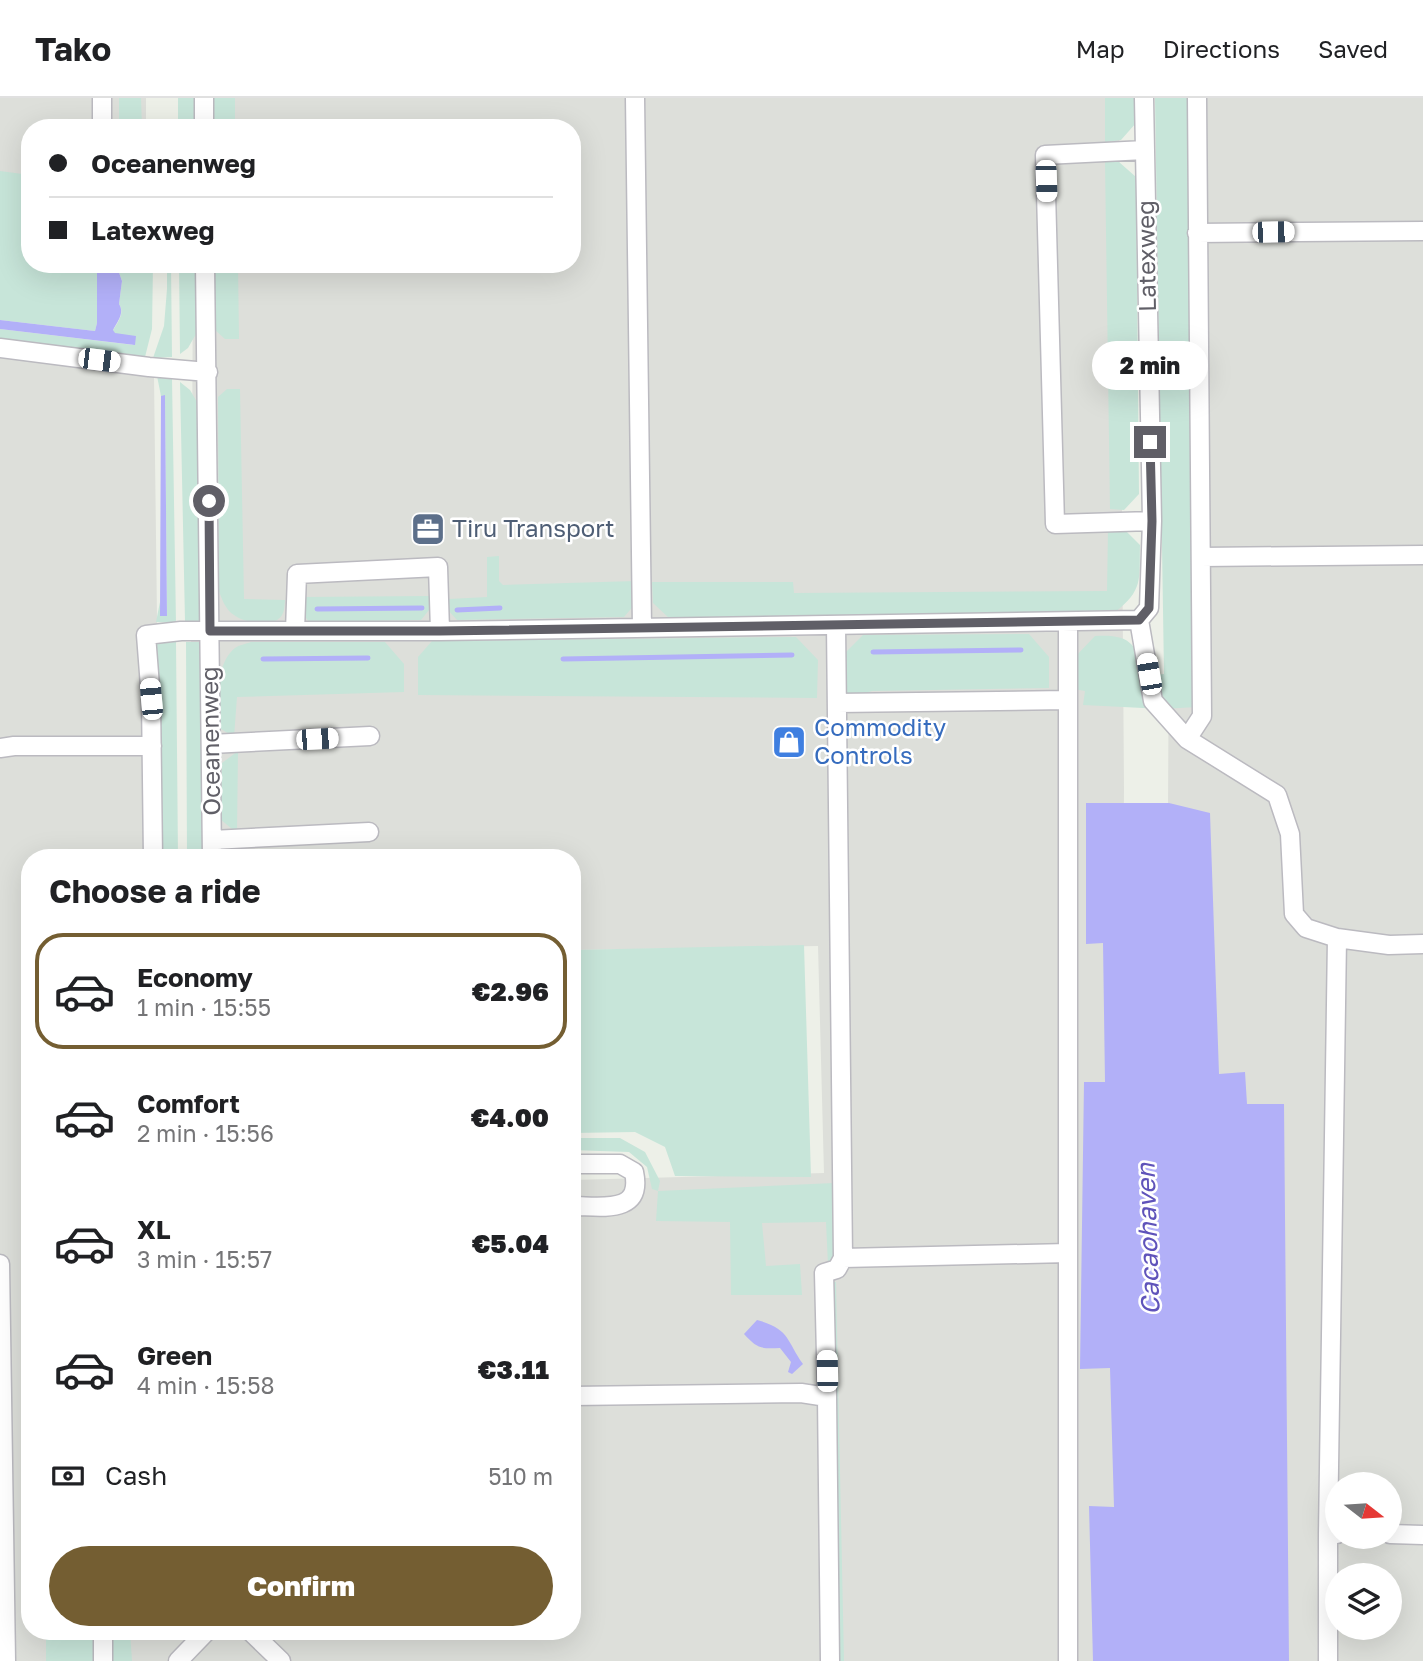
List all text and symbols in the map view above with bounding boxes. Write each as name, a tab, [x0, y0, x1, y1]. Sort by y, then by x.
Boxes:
text: Tako	[35, 29, 111, 68]
text: Map	[1076, 34, 1125, 63]
text: Directions	[1163, 34, 1280, 63]
text: Saved	[1318, 34, 1388, 63]
text: Oceanenweg	[91, 148, 256, 179]
car	[1035, 160, 1058, 202]
street label: Latexweg	[1130, 200, 1161, 312]
text: Latexweg	[91, 215, 215, 246]
car	[1252, 221, 1295, 243]
callout: 2 min	[1092, 341, 1208, 390]
car	[77, 347, 122, 373]
text: 2 min	[1120, 351, 1180, 379]
route end	[1134, 426, 1166, 458]
route start	[193, 485, 225, 517]
office icon: Tiru Transport	[409, 510, 447, 548]
place label: Tiru Transport	[452, 513, 615, 542]
car	[1136, 651, 1163, 697]
street label: Oceanenweg	[194, 666, 225, 816]
car	[139, 677, 164, 721]
place label: Commodity Controls	[814, 712, 946, 769]
shop icon: Commodity Controls	[770, 723, 808, 761]
car	[296, 727, 339, 751]
text: Choose a ride	[49, 872, 261, 910]
icon: car	[53, 960, 116, 1023]
text: Economy	[137, 962, 253, 993]
text: €2.96	[472, 976, 549, 1007]
text: 1 min · 15:55	[137, 993, 271, 1021]
icon: car	[53, 1086, 116, 1149]
text: Comfort	[137, 1088, 240, 1119]
text: €4.00	[471, 1102, 549, 1133]
text: 2 min · 15:56	[137, 1119, 274, 1147]
water label: Cacaohaven	[1129, 1161, 1166, 1316]
icon: car	[53, 1212, 116, 1275]
text: XL	[137, 1214, 171, 1245]
text: €5.04	[472, 1228, 549, 1259]
text: 3 min · 15:57	[137, 1245, 272, 1273]
icon: car	[53, 1338, 116, 1401]
text: Green	[137, 1340, 212, 1371]
car	[817, 1350, 838, 1392]
text: €3.11	[478, 1354, 549, 1385]
text: 4 min · 15:58	[137, 1371, 275, 1399]
icon: cash	[49, 1457, 87, 1495]
text: Cash	[105, 1460, 167, 1491]
text: 510 m	[488, 1462, 553, 1490]
north arrow	[1325, 1472, 1402, 1549]
map controls	[1325, 1472, 1402, 1640]
button: Confirm	[49, 1546, 553, 1626]
button: layers	[1325, 1563, 1402, 1640]

